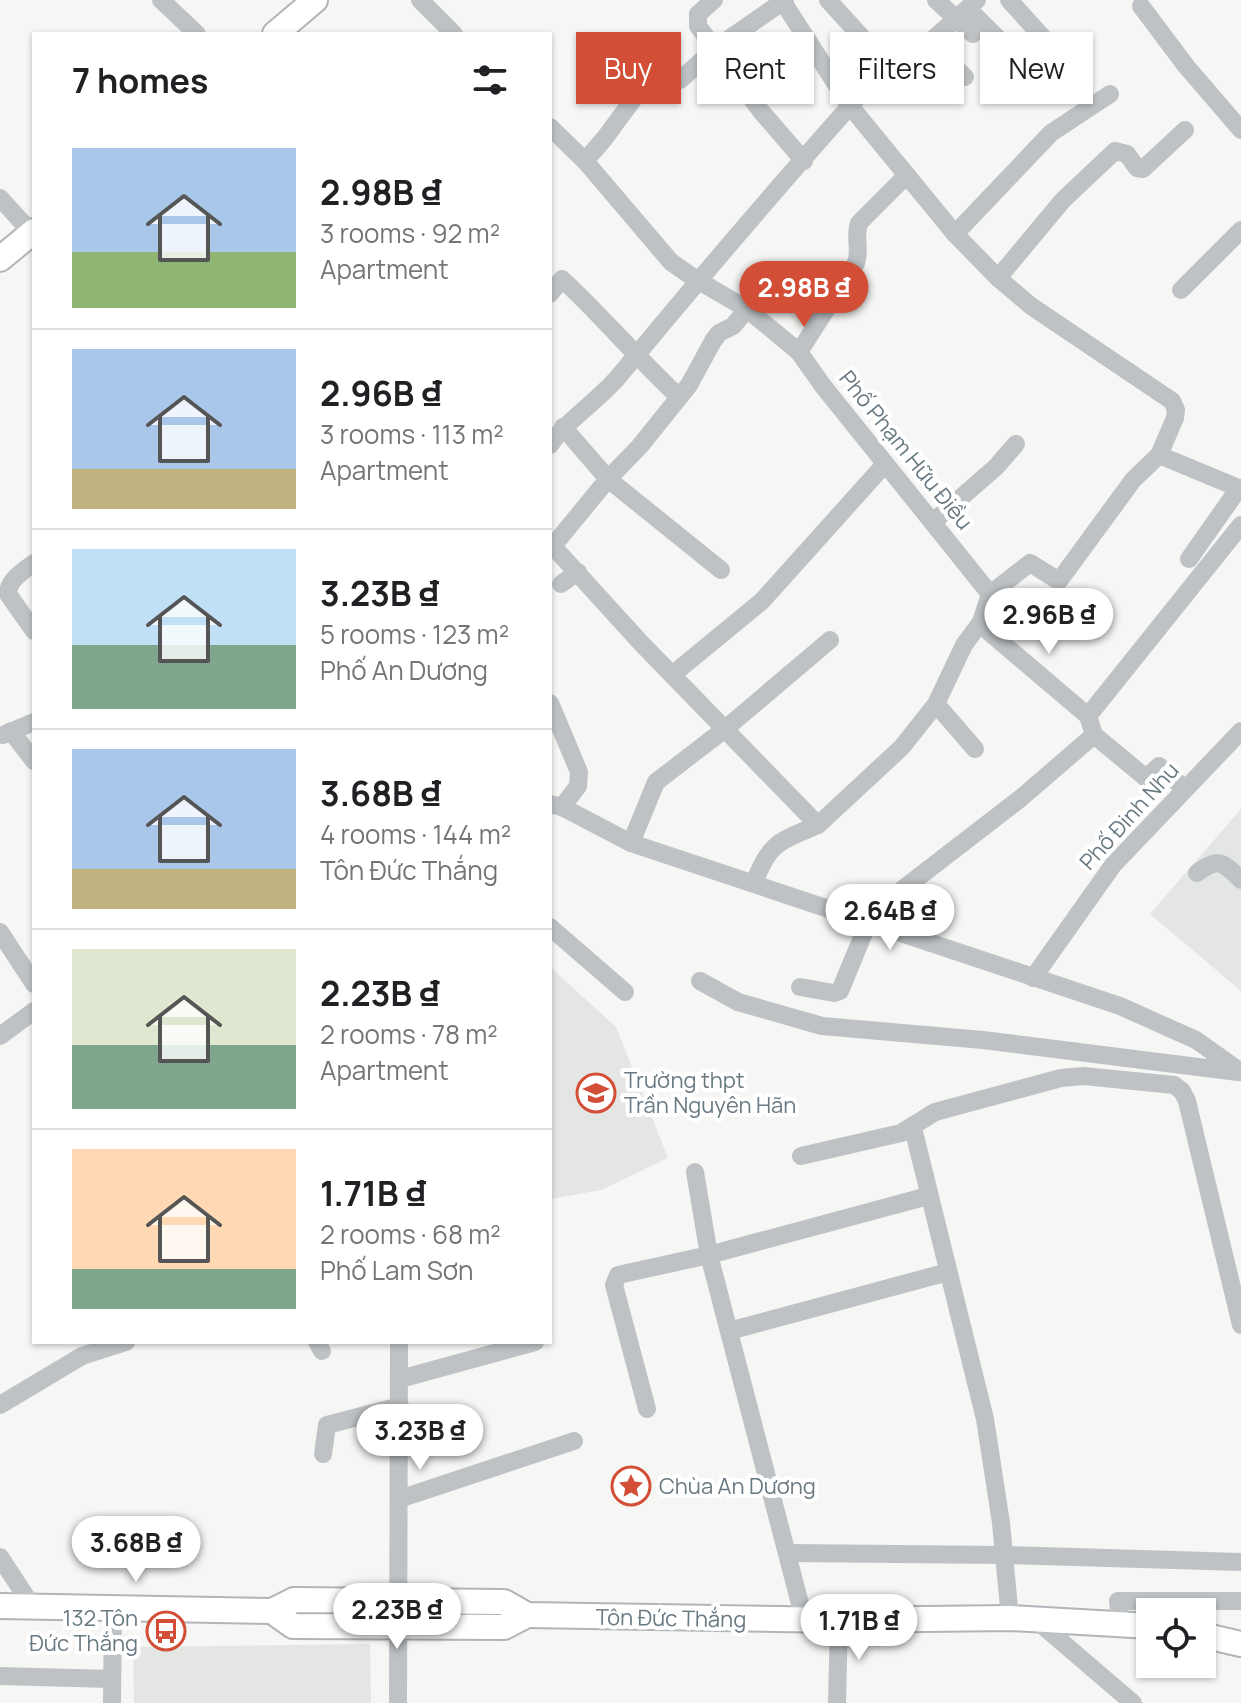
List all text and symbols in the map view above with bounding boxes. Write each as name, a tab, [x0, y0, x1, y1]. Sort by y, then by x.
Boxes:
chip: Buy	[576, 32, 681, 104]
chip: Rent	[697, 32, 814, 104]
chip: Filters	[830, 32, 964, 104]
chip: New	[980, 32, 1093, 104]
text: 7 homes	[72, 57, 208, 103]
icon: filters	[468, 58, 512, 102]
text: 2.98B ₫	[320, 169, 442, 215]
icon: home	[136, 180, 232, 276]
text: 3 rooms · 92 m²	[320, 215, 500, 251]
text: Apartment	[320, 251, 449, 287]
pin: 2.98B ₫	[730, 261, 878, 329]
text: 2.98B ₫	[757, 269, 851, 305]
street label: Phố Phạm Hữu Điều	[832, 364, 980, 536]
text: 2.96B ₫	[320, 370, 442, 416]
icon: home	[136, 381, 232, 477]
text: 3 rooms · 113 m²	[320, 416, 504, 452]
text: Apartment	[320, 452, 449, 488]
text: 3.23B ₫	[320, 570, 439, 616]
icon: home	[136, 581, 232, 677]
pin: 2.96B ₫	[975, 588, 1123, 656]
text: 2.96B ₫	[1002, 596, 1096, 632]
text: 5 rooms · 123 m²	[320, 616, 509, 652]
text: Phố An Dương	[320, 652, 488, 688]
street label: Phố Đinh Nhu	[1073, 756, 1185, 876]
text: 3.68B ₫	[320, 770, 441, 816]
icon: home	[136, 781, 232, 877]
text: 4 rooms · 144 m²	[320, 816, 511, 852]
text: Tôn Đức Thắng	[320, 852, 498, 888]
pin: 2.64B ₫	[816, 884, 964, 952]
text: 2.64B ₫	[843, 892, 937, 928]
text: 2.23B ₫	[320, 970, 440, 1016]
icon: home	[136, 981, 232, 1077]
text: 2 rooms · 78 m²	[320, 1016, 498, 1052]
text: Apartment	[320, 1052, 449, 1088]
place label: Trường thpt Trần Nguyên Hãn	[624, 1065, 796, 1120]
school or university icon: Trường thpt Trần Nguyên Hãn	[575, 1072, 617, 1114]
text: 1.71B ₫	[320, 1170, 426, 1216]
icon: home	[136, 1181, 232, 1277]
text: 2 rooms · 68 m²	[320, 1216, 501, 1252]
text: Phố Lam Sơn	[320, 1252, 474, 1288]
pin: 3.23B ₫	[346, 1404, 494, 1472]
text: 3.23B ₫	[374, 1412, 466, 1448]
place icon: Chùa An Dương	[610, 1465, 652, 1507]
place label: Chùa An Dương	[659, 1471, 816, 1501]
pin: 3.68B ₫	[62, 1516, 210, 1584]
text: 3.68B ₫	[90, 1524, 182, 1560]
pin: 2.23B ₫	[323, 1583, 471, 1651]
text: 2.23B ₫	[351, 1591, 443, 1627]
pin: 1.71B ₫	[785, 1594, 933, 1662]
map controls	[1136, 1598, 1216, 1678]
button: locate	[1136, 1598, 1216, 1678]
street label: Tôn Đức Thắng	[595, 1602, 747, 1634]
text: 1.71B ₫	[818, 1602, 900, 1638]
place label: 132 Tôn Đức Thắng	[29, 1603, 138, 1658]
bus stop icon: 132 Tôn Đức Thắng	[145, 1610, 187, 1652]

